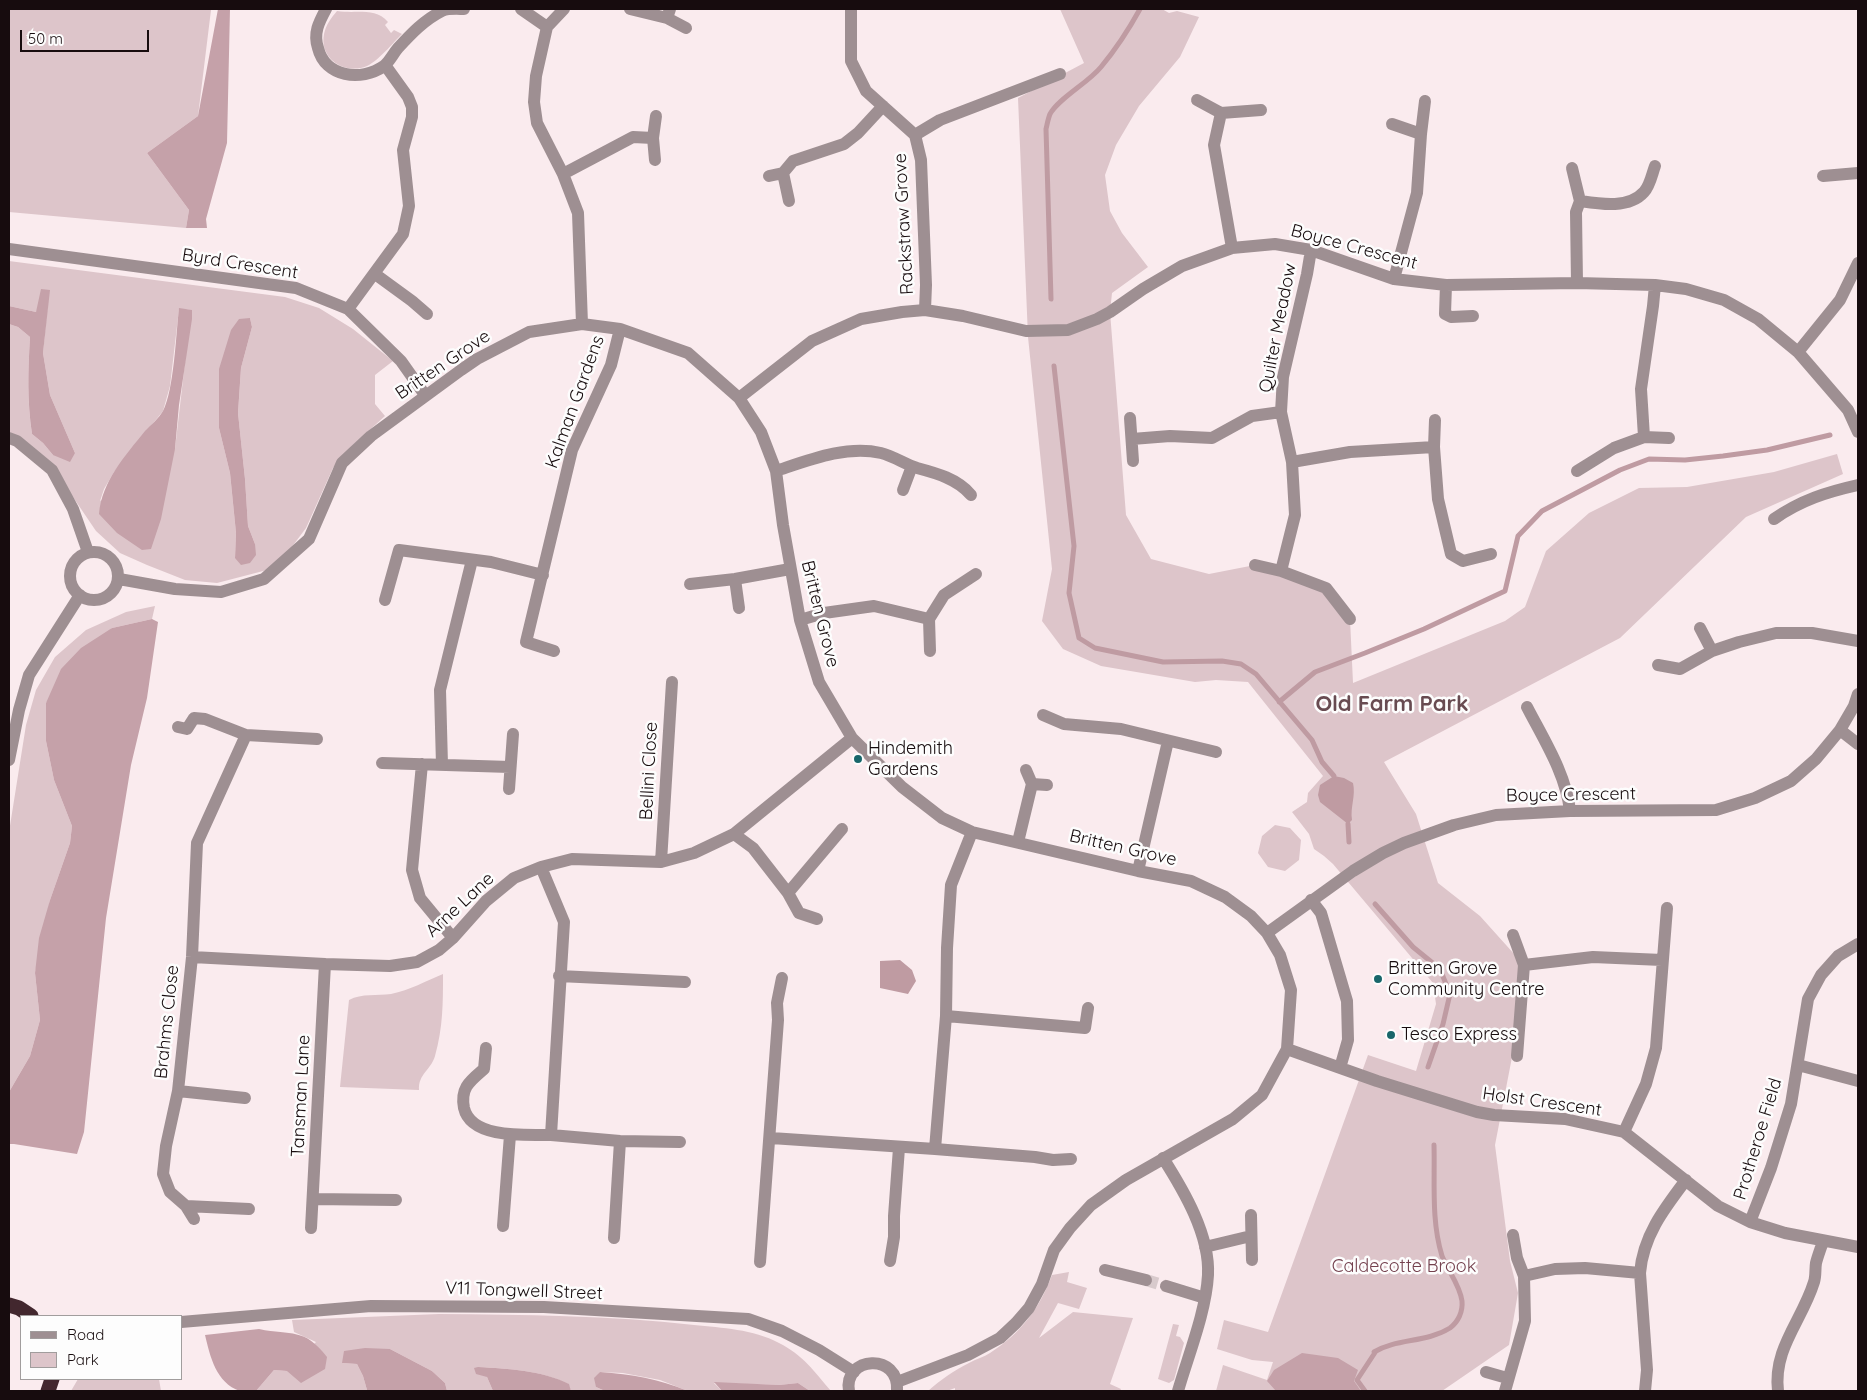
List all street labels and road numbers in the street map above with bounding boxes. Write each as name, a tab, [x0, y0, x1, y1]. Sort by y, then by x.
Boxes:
street label: Rackstraw Grove	[890, 153, 918, 295]
street label: Boyce Crescent	[1288, 220, 1420, 274]
street label: Byrd Crescent	[180, 244, 300, 284]
street label: Quilter Meadow	[1255, 261, 1301, 395]
street label: Britten Grove	[392, 325, 494, 405]
street label: Kalman Gardens	[541, 333, 609, 471]
street label: Britten Grove	[796, 558, 844, 670]
street label: Bellini Close	[636, 721, 662, 821]
street label: Boyce Crescent	[1506, 783, 1636, 807]
street label: Britten Grove	[1067, 825, 1179, 871]
street label: Arne Lane	[422, 868, 498, 942]
street label: Brahms Close	[150, 964, 184, 1080]
street label: Tansman Lane	[287, 1034, 315, 1158]
street label: Protheroe Field	[1729, 1076, 1787, 1202]
street label: Holst Crescent	[1481, 1083, 1603, 1121]
street label: V11 Tongwell Street	[445, 1277, 603, 1305]

